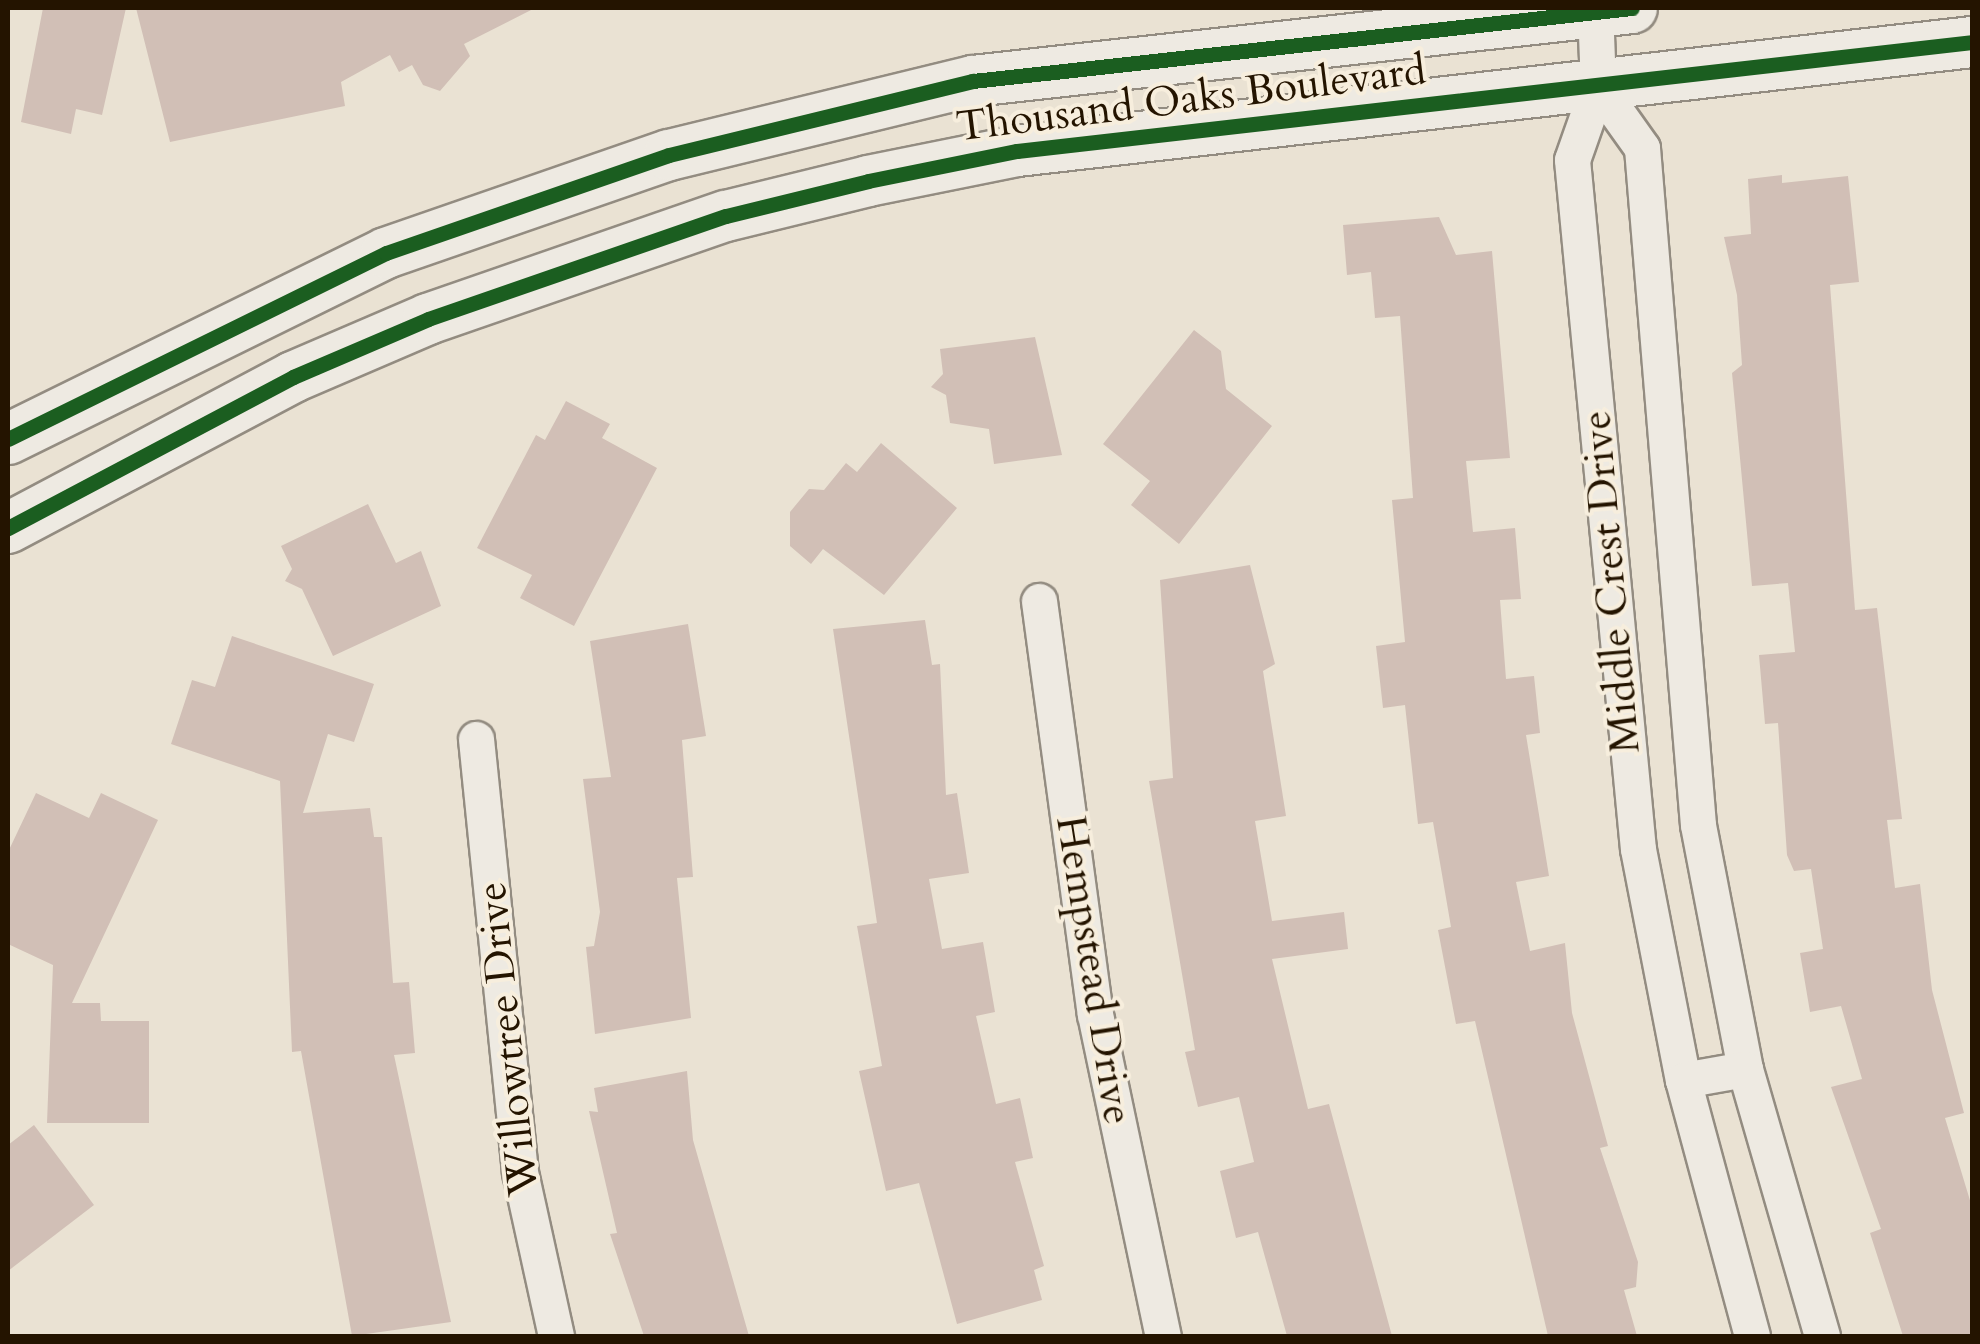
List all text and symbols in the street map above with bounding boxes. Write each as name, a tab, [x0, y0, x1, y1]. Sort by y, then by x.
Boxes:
street label: Thousand Oaks Boulevard	[953, 45, 1429, 153]
street label: Middle Crest Drive	[1571, 409, 1651, 755]
street label: Hempstead Drive	[1045, 812, 1143, 1128]
street label: Willowtree Drive	[466, 879, 550, 1199]

